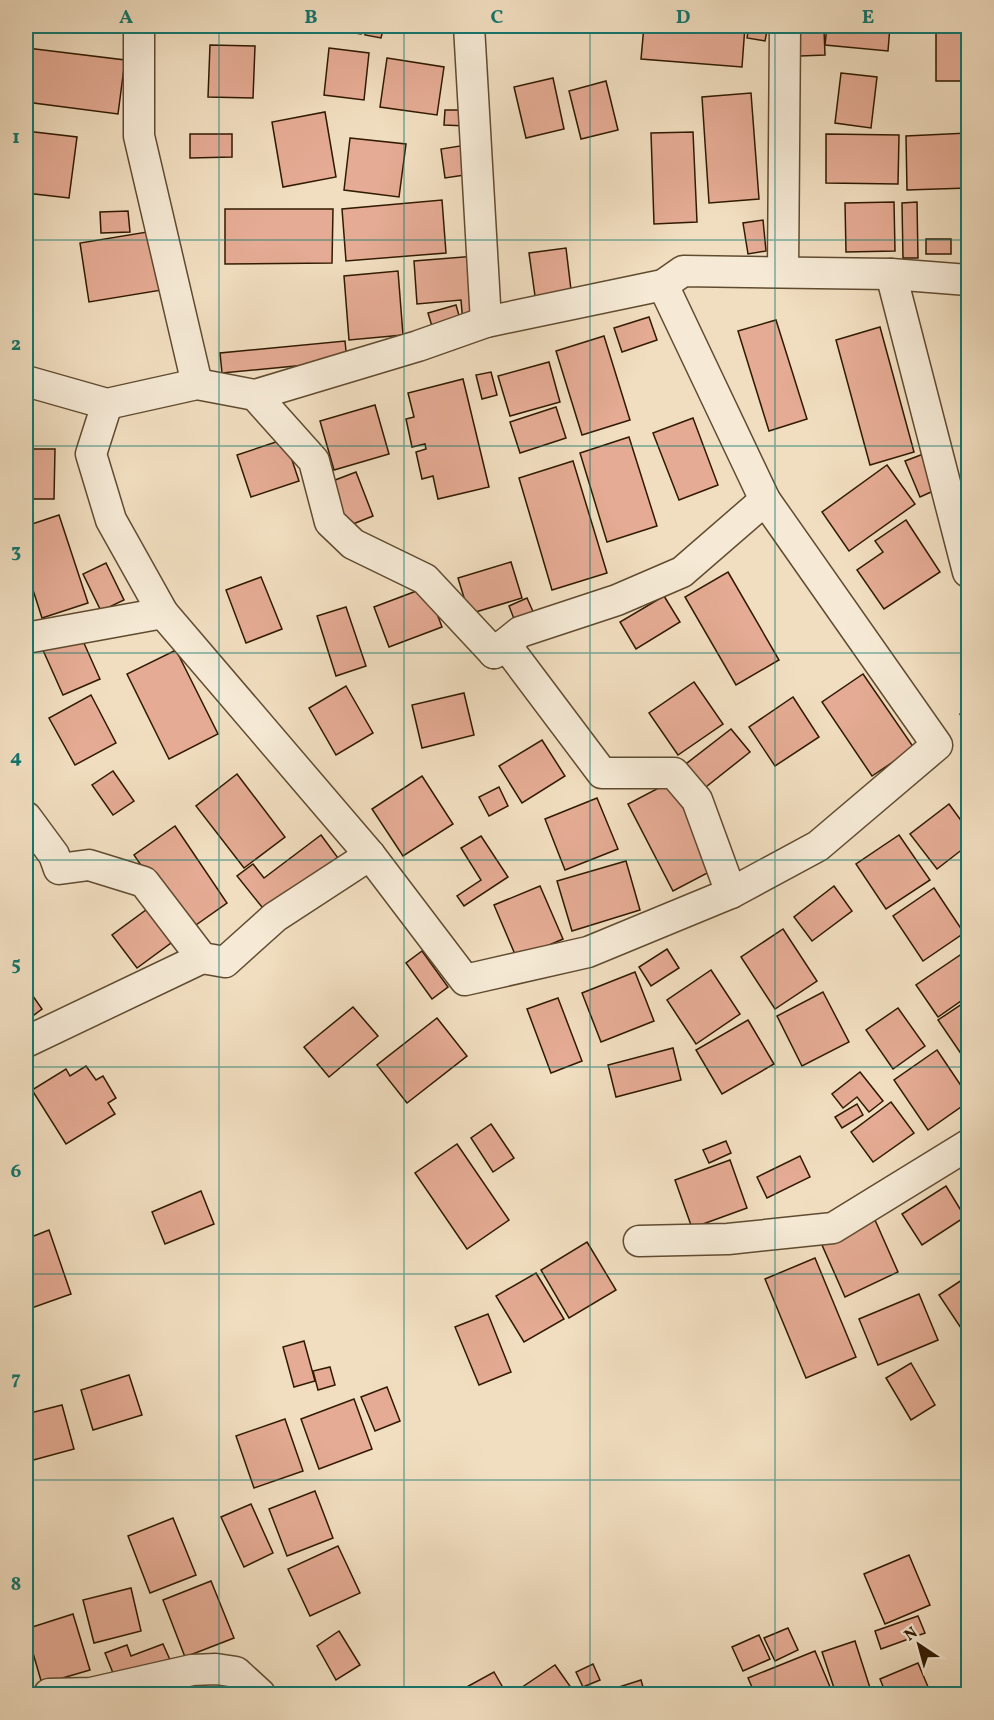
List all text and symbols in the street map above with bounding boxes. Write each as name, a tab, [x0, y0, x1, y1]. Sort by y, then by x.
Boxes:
text: A	[119, 4, 133, 32]
text: B	[304, 4, 318, 32]
text: C	[491, 4, 504, 32]
text: D	[676, 4, 690, 32]
text: E	[862, 4, 874, 32]
text: 1	[12, 124, 20, 152]
text: 2	[11, 331, 21, 359]
text: 3	[11, 538, 21, 566]
text: 4	[10, 744, 22, 772]
text: 5	[11, 951, 21, 979]
text: 6	[11, 1158, 22, 1186]
text: 7	[11, 1365, 21, 1393]
text: 8	[11, 1571, 21, 1599]
north arrow	[889, 1615, 949, 1675]
text: N	[900, 1622, 923, 1647]

